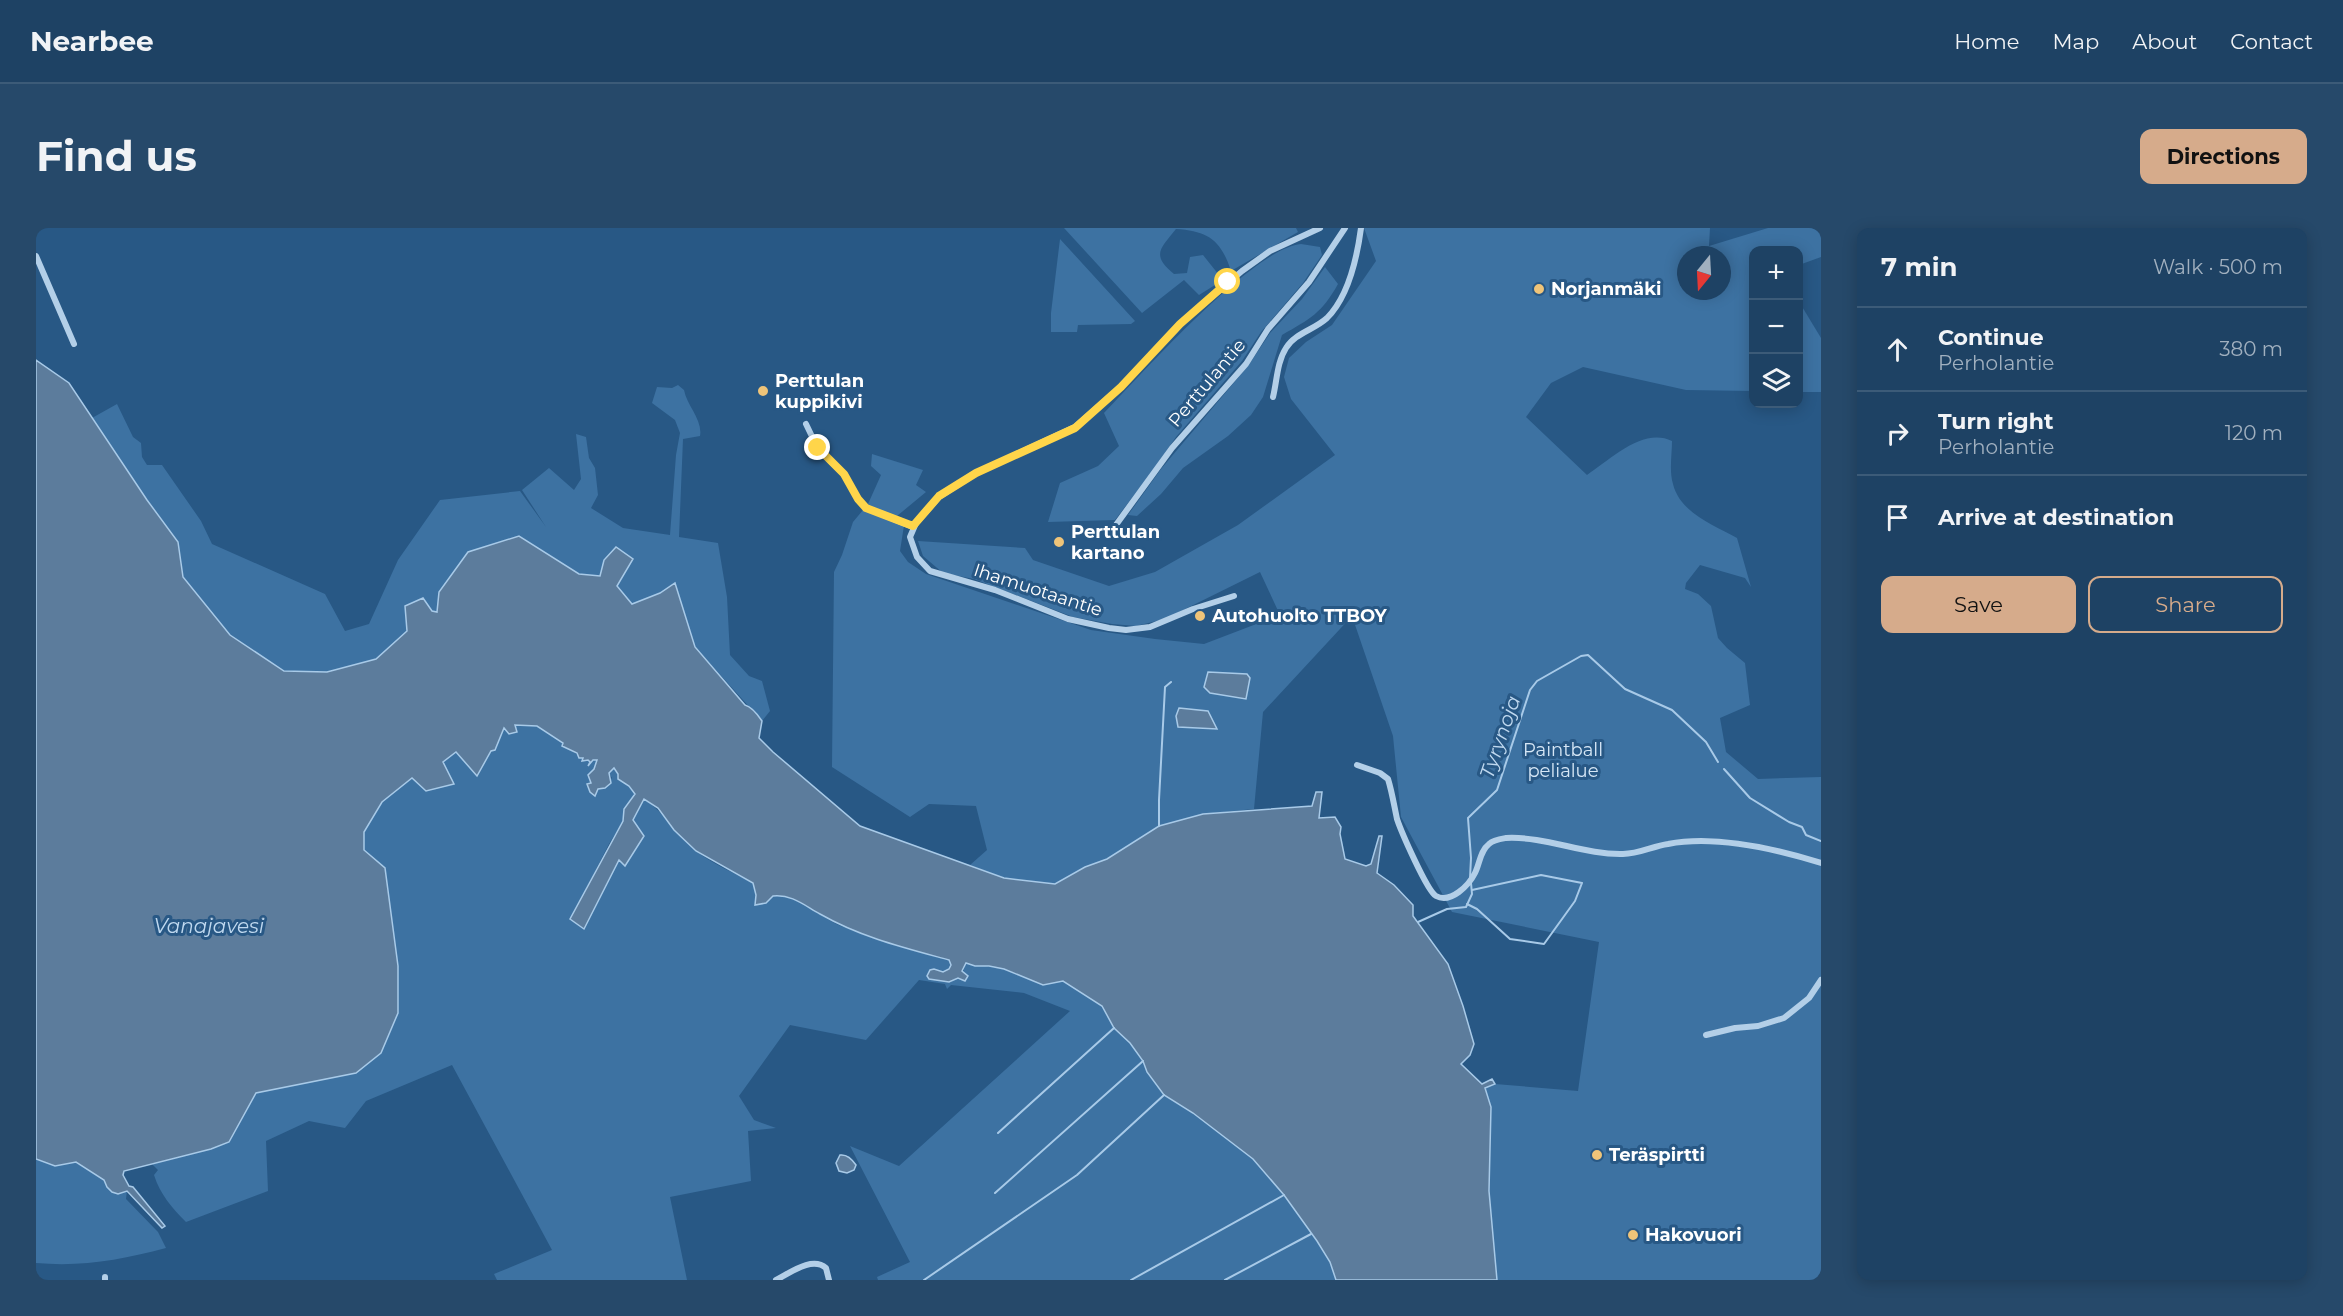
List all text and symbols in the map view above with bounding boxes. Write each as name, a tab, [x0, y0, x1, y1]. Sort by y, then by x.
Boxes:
text: Nearbee	[30, 24, 154, 58]
text: Home	[1954, 29, 2019, 54]
text: Map	[2052, 29, 2099, 54]
text: About	[2132, 29, 2197, 54]
text: Contact	[2230, 29, 2313, 54]
button: Directions	[2140, 129, 2307, 184]
text: Find us	[36, 130, 197, 182]
north arrow	[1677, 246, 1731, 300]
map controls	[1749, 246, 1803, 408]
button: +	[1749, 246, 1803, 300]
text: 7 min	[1881, 251, 1958, 283]
text: Walk · 500 m	[2153, 255, 2283, 279]
route start	[1214, 268, 1240, 294]
place label: Norjanmäki	[1551, 278, 1661, 300]
marker: Norjanmäki	[1532, 282, 1546, 296]
button: −	[1749, 300, 1803, 354]
text: Continue	[1938, 324, 2044, 351]
icon: ahead	[1881, 333, 1914, 366]
street label: Perttulantie	[1164, 334, 1250, 432]
text: 380 m	[2219, 337, 2283, 361]
text: Perholantie	[1938, 351, 2054, 375]
button: layers	[1749, 354, 1803, 408]
place label: Perttulan kuppikivi	[775, 370, 864, 413]
marker: Perttulan kuppikivi	[756, 384, 770, 398]
text: Turn right	[1938, 408, 2053, 435]
icon: right	[1881, 417, 1914, 450]
text: 120 m	[2225, 421, 2283, 445]
route end	[804, 434, 830, 460]
text: Perholantie	[1938, 435, 2054, 459]
icon: arrive	[1881, 501, 1914, 534]
text: Arrive at destination	[1938, 504, 2174, 531]
place label: Perttulan kartano	[1071, 521, 1160, 564]
marker: Perttulan kartano	[1052, 535, 1066, 549]
street label: Ihamuotaantie	[971, 559, 1105, 621]
button: Save	[1881, 576, 2076, 633]
button: Share	[2088, 576, 2283, 633]
place label: Autohuolto TTBOY	[1211, 605, 1388, 627]
marker: Autohuolto TTBOY	[1193, 609, 1207, 623]
water label: Tyrynoja	[1475, 692, 1525, 782]
park label: Paintball pelialue	[1523, 739, 1603, 782]
water label: Vanajavesi	[154, 914, 265, 938]
place label: Teräspirtti	[1609, 1144, 1705, 1166]
marker: Teräspirtti	[1590, 1148, 1604, 1162]
place label: Hakovuori	[1645, 1224, 1742, 1246]
marker: Hakovuori	[1626, 1228, 1640, 1242]

